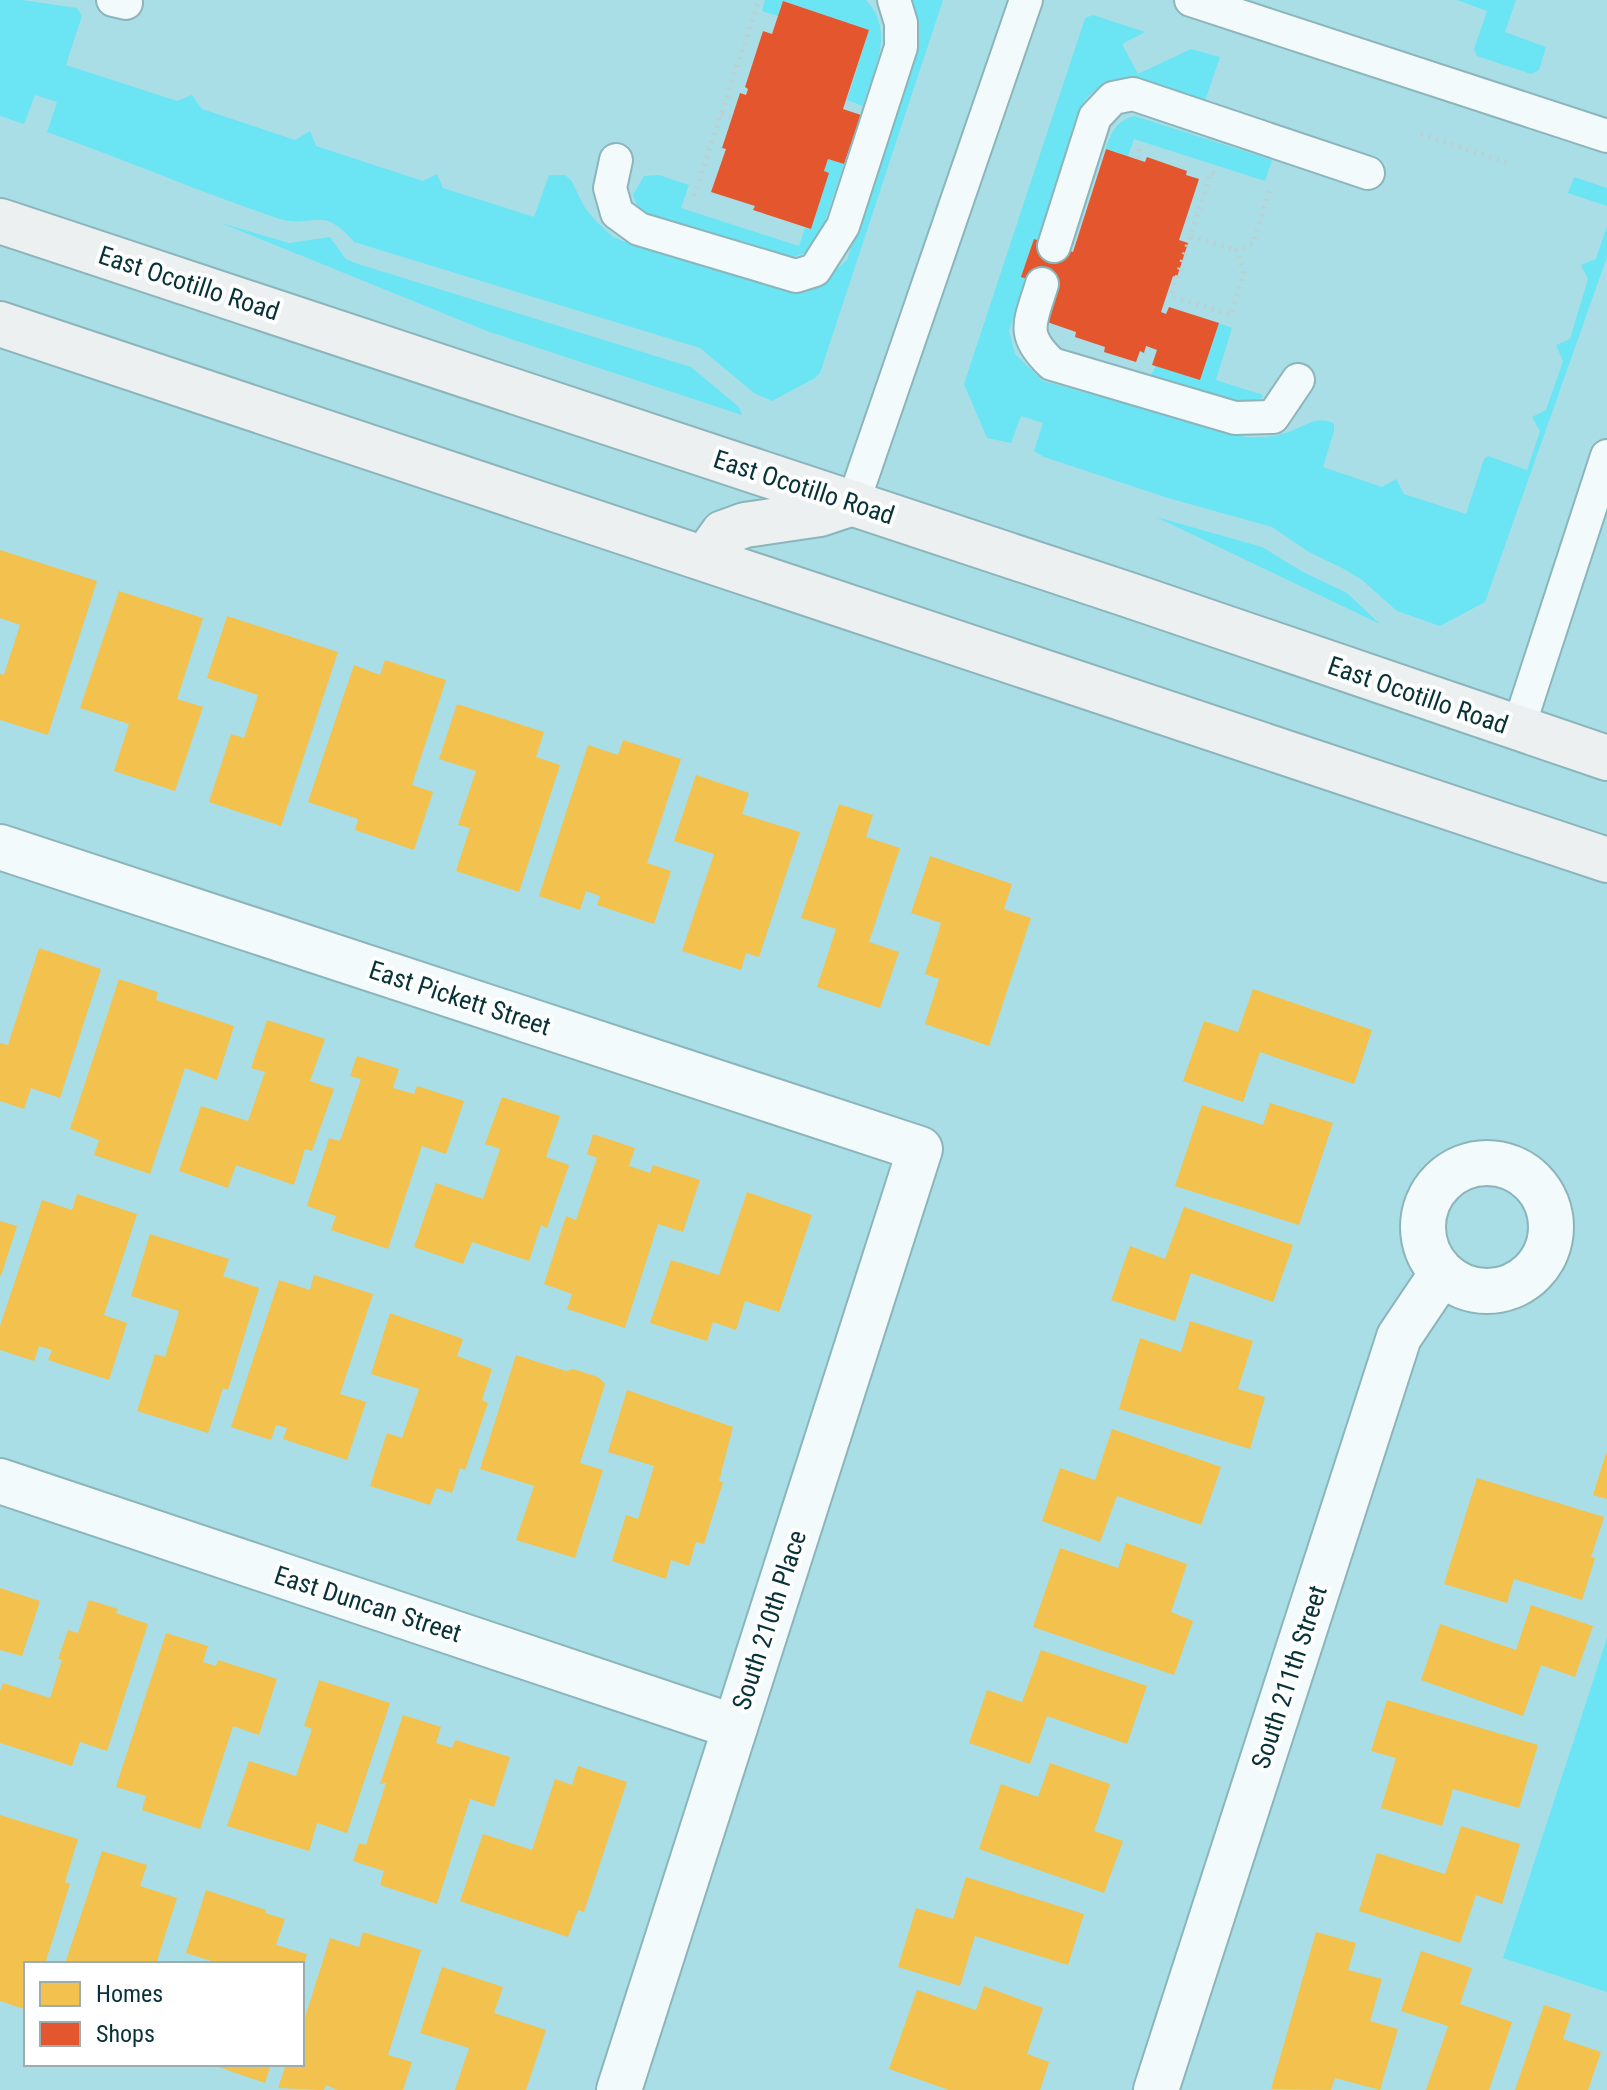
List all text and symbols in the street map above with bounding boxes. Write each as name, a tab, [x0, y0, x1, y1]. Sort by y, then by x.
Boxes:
street label: East Ocotillo Road	[95, 240, 283, 326]
street label: East Ocotillo Road	[710, 444, 898, 530]
street label: East Ocotillo Road	[1324, 650, 1512, 740]
street label: East Pickett Street	[365, 954, 555, 1042]
street label: South 210th Place	[726, 1526, 812, 1714]
street label: East Duncan Street	[271, 1560, 465, 1648]
street label: South 211th Street	[1245, 1582, 1333, 1772]
legend	[24, 1962, 304, 2066]
text: Homes	[96, 1980, 163, 2008]
text: Shops	[96, 2020, 155, 2048]

